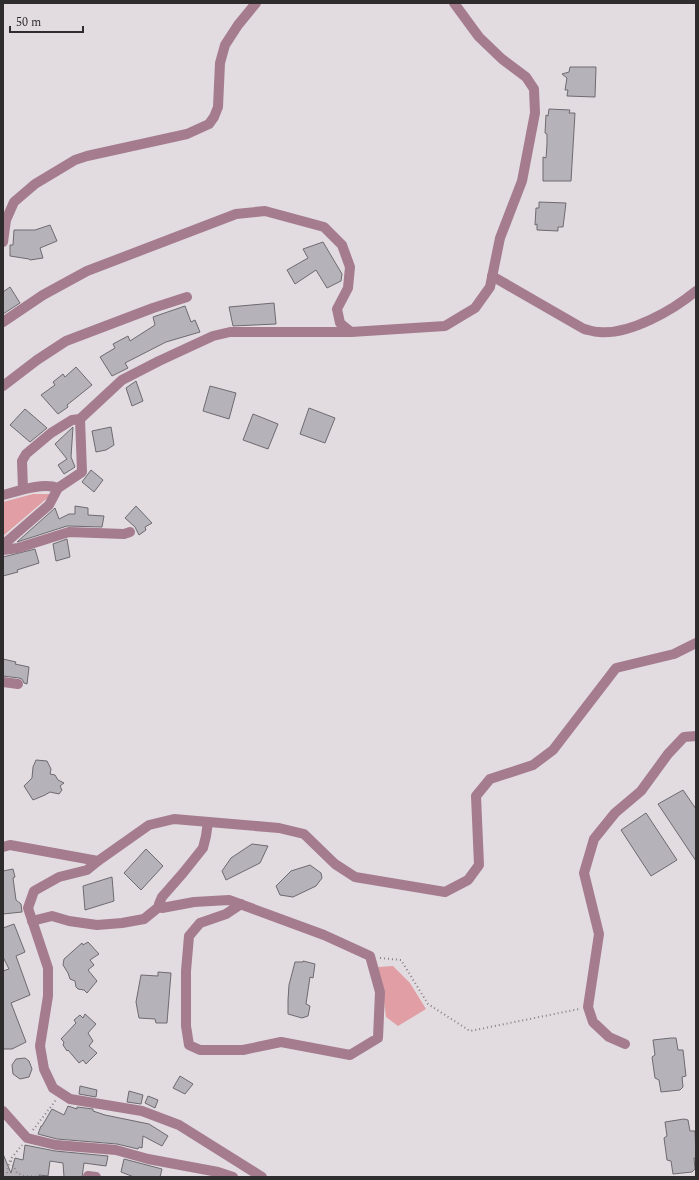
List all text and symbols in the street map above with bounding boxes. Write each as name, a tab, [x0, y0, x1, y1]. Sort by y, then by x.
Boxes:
scale bar	[10, 8, 83, 34]
text: 50 m	[16, 13, 41, 32]

